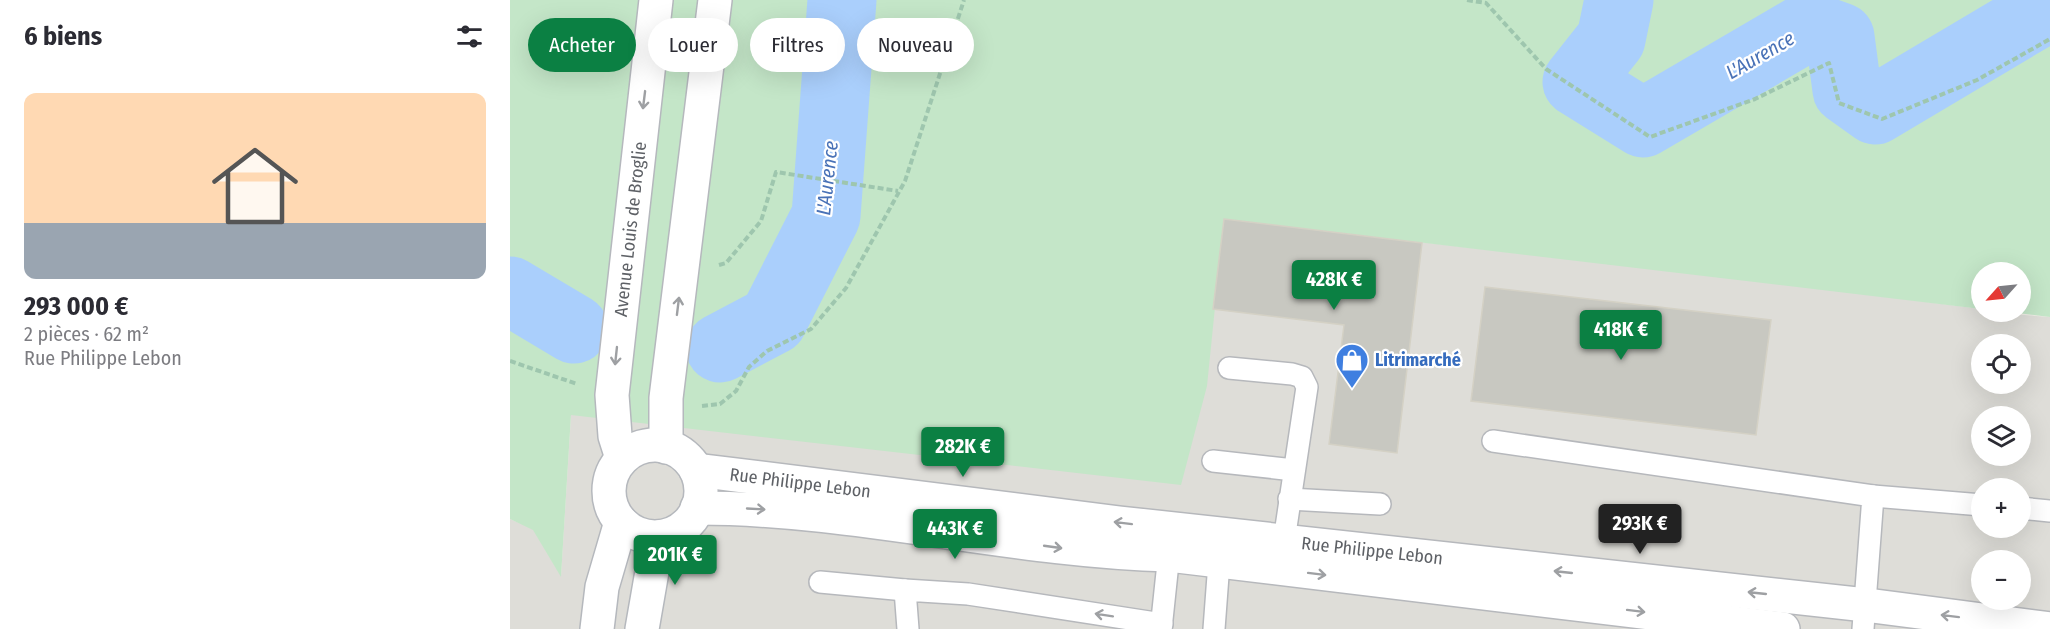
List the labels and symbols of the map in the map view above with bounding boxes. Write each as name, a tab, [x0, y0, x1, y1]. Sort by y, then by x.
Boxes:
water label: L'Aurence	[1722, 26, 1799, 84]
one-way arrow	[638, 89, 649, 109]
water label: L'Aurence	[811, 139, 843, 216]
street label: Avenue Louis de Broglie	[610, 140, 651, 318]
pin: 428K €	[1285, 260, 1383, 311]
north arrow	[1971, 262, 2031, 322]
one-way arrow	[673, 296, 684, 316]
pin: 418K €	[1572, 310, 1670, 361]
shop icon: Litrimarché	[1334, 342, 1370, 389]
one-way arrow	[610, 346, 621, 366]
place label: Litrimarché	[1375, 349, 1461, 371]
pin: 282K €	[914, 427, 1012, 478]
street label: Rue Philippe Lebon	[728, 463, 872, 503]
one-way arrow	[745, 504, 765, 515]
pin: 293K €	[1591, 504, 1689, 555]
pin: 443K €	[906, 509, 1004, 560]
one-way arrow	[1114, 517, 1134, 528]
street label: Rue Philippe Lebon	[1300, 532, 1444, 569]
pin: 201K €	[626, 535, 724, 586]
one-way arrow	[1043, 541, 1063, 552]
one-way arrow	[1553, 566, 1573, 577]
one-way arrow	[1307, 568, 1327, 579]
one-way arrow	[1747, 587, 1767, 598]
one-way arrow	[1626, 606, 1645, 617]
one-way arrow	[1094, 609, 1114, 620]
one-way arrow	[1941, 610, 1961, 621]

